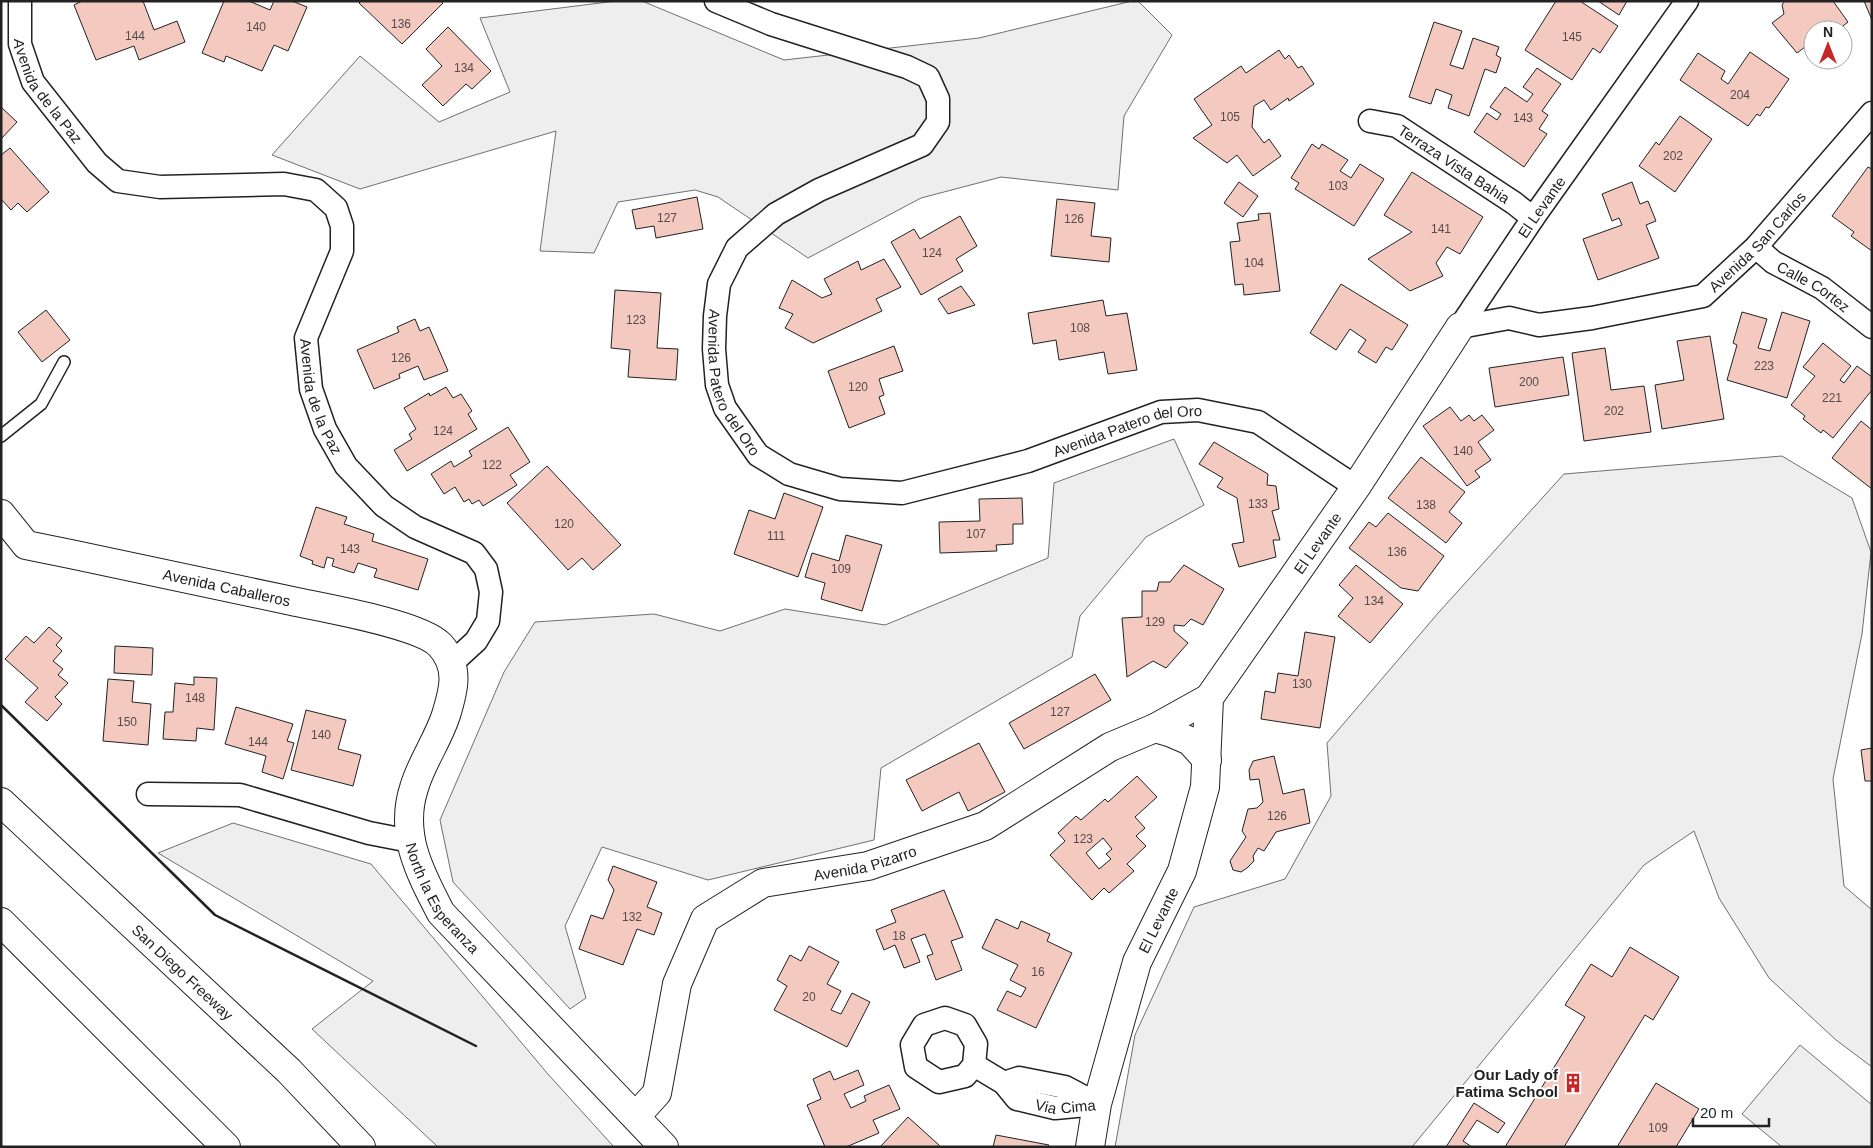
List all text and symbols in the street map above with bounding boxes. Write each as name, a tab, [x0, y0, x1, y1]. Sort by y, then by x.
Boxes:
house number: 136	[391, 17, 411, 31]
house number: 140	[246, 20, 266, 34]
north arrow	[1803, 20, 1853, 70]
text: N	[1823, 24, 1833, 40]
house number: 144	[125, 29, 145, 43]
house number: 145	[1562, 30, 1582, 44]
street label: Avenida de la Paz	[12, 39, 86, 146]
house number: 134	[454, 61, 474, 75]
house number: 204	[1730, 88, 1750, 102]
house number: 105	[1220, 110, 1240, 124]
house number: 143	[1513, 111, 1533, 125]
street label: Terraza Vista Bahia	[1395, 121, 1514, 207]
house number: 202	[1663, 149, 1683, 163]
street label: El Levante	[1514, 173, 1568, 241]
house number: 103	[1328, 179, 1348, 193]
street label: Avenida San Carlos	[1705, 188, 1809, 295]
house number: 127	[657, 211, 677, 225]
house number: 126	[1064, 212, 1084, 226]
house number: 141	[1431, 222, 1451, 236]
house number: 124	[922, 246, 942, 260]
house number: 104	[1244, 256, 1264, 270]
street label: Calle Cortez	[1774, 257, 1853, 315]
street label: Avenida Patero del Oro	[705, 309, 764, 459]
house number: 123	[626, 313, 646, 327]
house number: 108	[1070, 321, 1090, 335]
street label: Avenida de la Paz	[298, 338, 346, 457]
house number: 126	[391, 351, 411, 365]
house number: 223	[1754, 359, 1774, 373]
house number: 200	[1519, 375, 1539, 389]
house number: 120	[848, 380, 868, 394]
house number: 221	[1822, 391, 1842, 405]
street label: Avenida Patero del Oro	[1050, 401, 1202, 460]
house number: 202	[1604, 404, 1624, 418]
house number: 124	[433, 424, 453, 438]
house number: 140	[1453, 444, 1473, 458]
house number: 122	[482, 458, 502, 472]
house number: 133	[1248, 497, 1268, 511]
house number: 138	[1416, 498, 1436, 512]
street label: El Levante	[1290, 509, 1344, 577]
house number: 120	[554, 517, 574, 531]
house number: 107	[966, 527, 986, 541]
house number: 111	[767, 529, 785, 543]
house number: 143	[340, 542, 360, 556]
house number: 136	[1387, 545, 1407, 559]
house number: 109	[831, 562, 851, 576]
street label: Avenida Caballeros	[162, 565, 292, 609]
house number: 134	[1364, 594, 1384, 608]
house number: 129	[1145, 615, 1165, 629]
house number: 130	[1292, 677, 1312, 691]
house number: 148	[185, 691, 205, 705]
house number: 127	[1050, 705, 1070, 719]
house number: 150	[117, 715, 137, 729]
house number: 140	[311, 728, 331, 742]
house number: 144	[248, 735, 268, 749]
house number: 126	[1267, 809, 1287, 823]
house number: 123	[1073, 832, 1093, 846]
street label: North la Esperanza	[403, 841, 483, 957]
street label: Avenida Pizarro	[812, 842, 919, 883]
street label: El Levante	[1134, 884, 1181, 956]
house number: 132	[622, 910, 642, 924]
street label: San Diego Freeway	[129, 921, 237, 1024]
house number: 18	[892, 929, 906, 943]
house number: 16	[1031, 965, 1045, 979]
house number: 20	[802, 990, 816, 1004]
place label: Our Lady of Fatima School	[1455, 1066, 1559, 1100]
building icon: Our Lady of Fatima School	[1562, 1072, 1584, 1094]
street label: Via Cima	[1034, 1095, 1097, 1117]
scale bar	[1693, 1096, 1769, 1128]
text: 20 m	[1700, 1104, 1733, 1121]
house number: 109	[1648, 1121, 1668, 1135]

